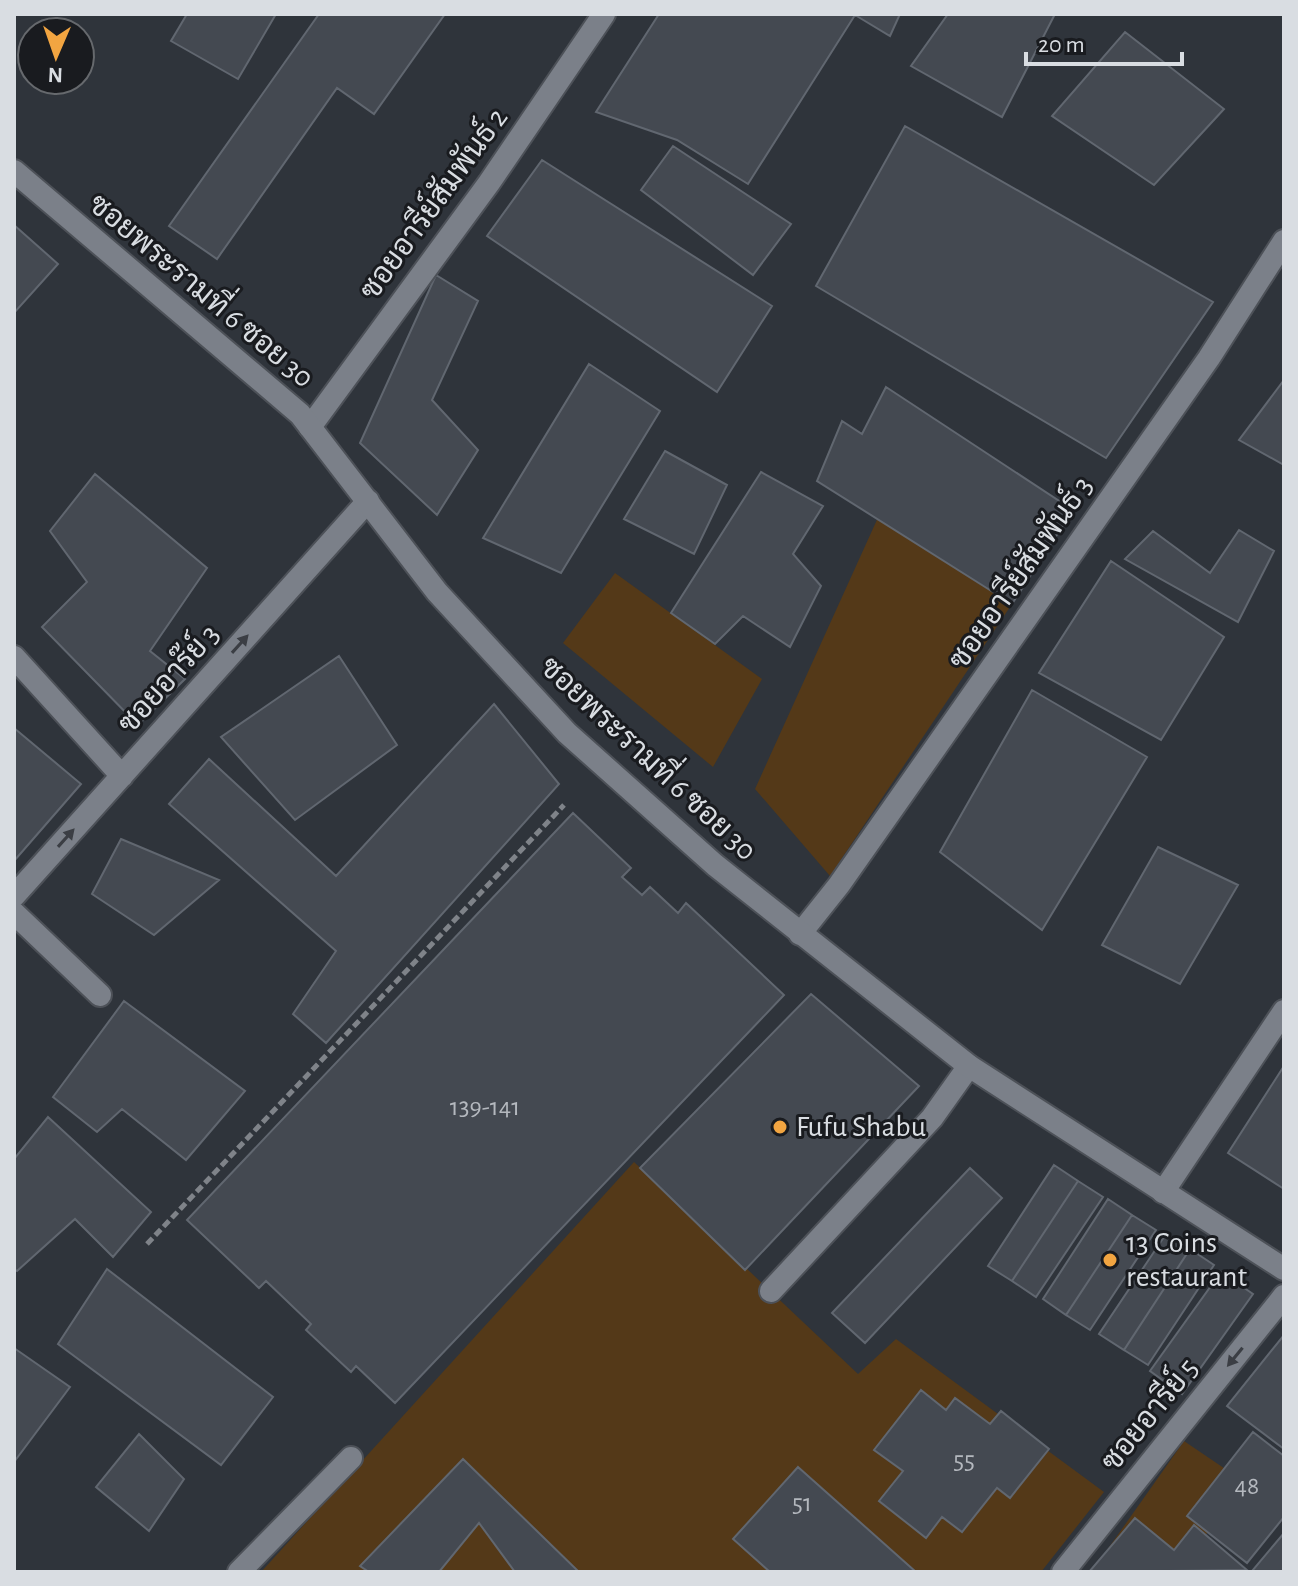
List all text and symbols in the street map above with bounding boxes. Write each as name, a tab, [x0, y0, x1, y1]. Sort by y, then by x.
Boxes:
north arrow	[16, 16, 96, 96]
scale bar	[1026, 16, 1182, 66]
text: 20 m	[1038, 33, 1085, 57]
text: N	[47, 64, 63, 86]
street label: ซอยอารีย์สัมพันธ์ 2	[350, 99, 513, 305]
street label: ซอยพระรามที่ 6 ซอย 30	[83, 179, 327, 393]
street label: ซอยอารีย์สัมพันธ์ 3	[939, 468, 1098, 675]
street label: ซอยอาร๊ย์ 3	[108, 615, 225, 739]
one-way arrow	[230, 635, 248, 654]
street label: ซอยพระรามที่ 6 ซอย 30	[534, 643, 770, 866]
one-way arrow	[57, 829, 75, 848]
house number: 139-141	[450, 1094, 520, 1120]
place label: Fufu Shabu	[796, 1112, 926, 1142]
marker: Fufu Shabu	[771, 1118, 789, 1136]
place label: 13 Coins restaurant	[1126, 1228, 1247, 1292]
marker: 13 Coins restaurant	[1101, 1251, 1119, 1269]
one-way arrow	[1227, 1347, 1244, 1367]
street label: ซอยอารีย์ 5	[1091, 1349, 1204, 1477]
house number: 55	[953, 1447, 975, 1473]
house number: 48	[1235, 1473, 1259, 1499]
house number: 51	[792, 1490, 812, 1516]

